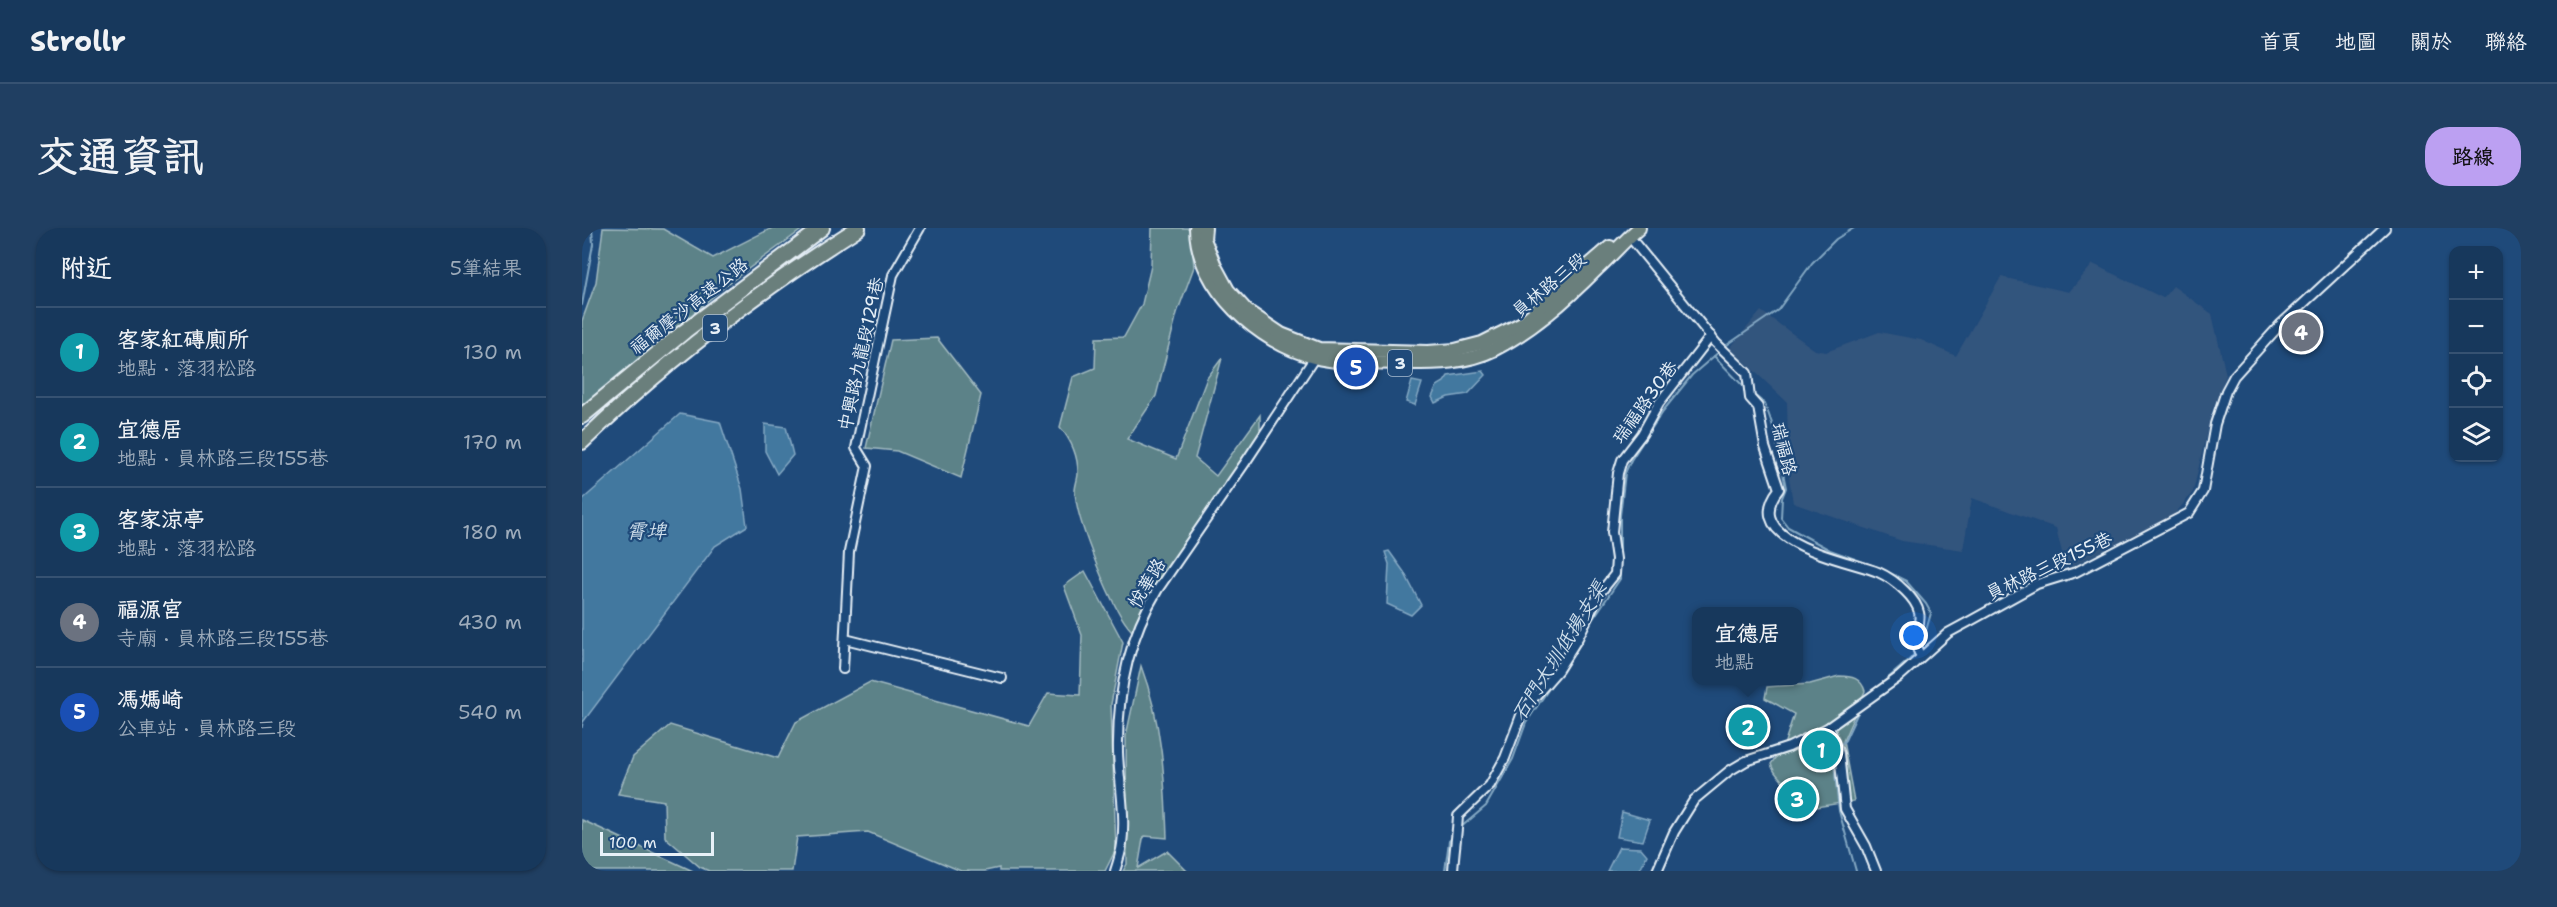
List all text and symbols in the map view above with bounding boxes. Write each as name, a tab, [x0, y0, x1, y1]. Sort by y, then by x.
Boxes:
text: Strollr	[30, 22, 126, 60]
text: 首頁	[2260, 28, 2302, 56]
text: 地圖	[2335, 28, 2377, 56]
text: 關於	[2410, 28, 2452, 56]
text: 聯絡	[2485, 28, 2527, 56]
button: 路線	[2425, 127, 2521, 186]
text: 交通資訊	[36, 128, 204, 184]
map controls	[2449, 246, 2503, 462]
button: +	[2449, 246, 2503, 300]
street label: 員林路三段	[1507, 247, 1591, 323]
text: 附近	[60, 250, 112, 285]
street label: 福爾摩沙高速公路	[625, 252, 753, 360]
text: 5筆結果	[450, 255, 522, 281]
street label: 中興路九龍段129巷	[833, 275, 889, 433]
button: −	[2449, 300, 2503, 354]
pin: 4	[2282, 310, 2320, 354]
road number: 3	[703, 315, 727, 341]
text: 客家紅磚廁所	[117, 325, 249, 354]
text: 1	[75, 339, 84, 365]
text: 130 m	[463, 339, 522, 365]
pin: 5	[1336, 344, 1376, 390]
road number: 3	[1388, 350, 1412, 376]
button: locate	[2449, 354, 2503, 408]
text: 地點 · 落羽松路	[117, 355, 256, 381]
street label: 瑞福路30巷	[1607, 356, 1683, 448]
button: layers	[2449, 408, 2503, 462]
text: 宜德居	[117, 415, 183, 444]
street label: 瑞福路	[1766, 420, 1802, 478]
text: 2	[73, 429, 87, 455]
text: 170 m	[463, 429, 522, 455]
text: 地點 · 員林路三段155巷	[117, 445, 328, 471]
text: 客家涼亭	[117, 505, 205, 534]
water label: 霄埤	[626, 518, 668, 544]
text: 3	[73, 519, 87, 545]
text: 180 m	[462, 519, 522, 545]
street label: 員林路三段155巷	[1982, 526, 2116, 606]
text: 地點 · 落羽松路	[117, 535, 256, 561]
street label: 悅華路	[1123, 554, 1171, 612]
water label: 石門大圳低揚支渠	[1506, 575, 1613, 726]
text: 福源宮	[117, 595, 183, 624]
popup	[1692, 607, 1803, 685]
text: 4	[73, 609, 87, 635]
text: 430 m	[458, 609, 522, 635]
text: 宜德居	[1714, 619, 1781, 648]
your location	[1899, 621, 1928, 650]
text: 寺廟 · 員林路三段155巷	[117, 625, 328, 651]
text: 地點	[1714, 649, 1754, 675]
text: 馮媽崎	[117, 685, 183, 714]
text: 5	[73, 699, 86, 725]
text: 540 m	[458, 699, 522, 725]
pin: 2	[1728, 704, 1768, 750]
text: 公車站 · 員林路三段	[117, 715, 296, 741]
pin: 1	[1802, 728, 1840, 772]
pin: 3	[1778, 776, 1816, 822]
scale bar	[600, 829, 714, 856]
text: 100 m	[609, 832, 657, 853]

